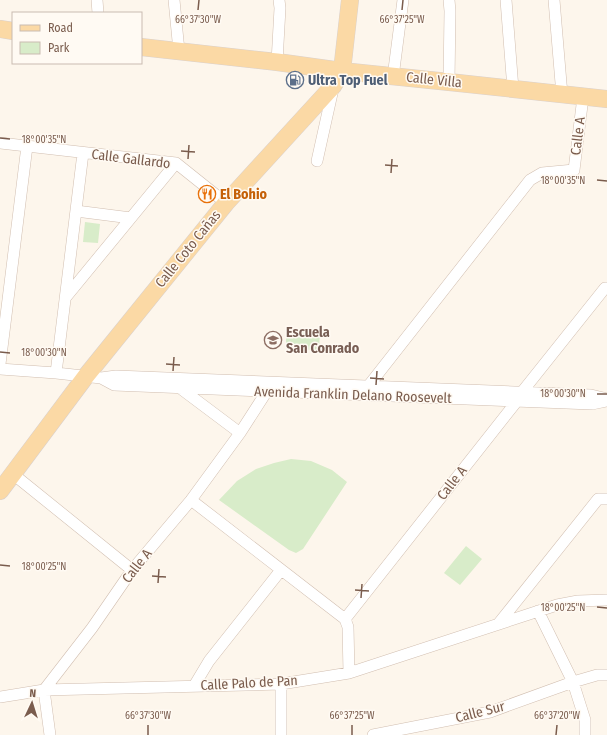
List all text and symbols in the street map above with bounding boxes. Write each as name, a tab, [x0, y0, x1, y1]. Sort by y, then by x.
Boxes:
legend	[12, 12, 142, 64]
text: 66°37'30"W	[175, 14, 222, 26]
text: 66°37'25"W	[379, 14, 425, 26]
text: Road	[48, 21, 73, 35]
text: Park	[48, 41, 70, 55]
street label: Calle Villa	[405, 69, 463, 91]
fuel station icon: Ultra Top Fuel	[285, 70, 305, 90]
place label: Ultra Top Fuel	[308, 72, 388, 89]
street label: Calle A	[567, 115, 589, 156]
text: 18°00'35"N	[22, 134, 66, 146]
street label: Calle Gallardo	[91, 146, 171, 172]
text: 18°00'35"N	[541, 175, 585, 187]
restaurant icon: El Bohio	[197, 184, 217, 204]
place label: El Bohio	[220, 186, 268, 203]
street label: Calle Coto Cañas	[152, 207, 224, 291]
place label: Escuela San Conrado	[286, 324, 360, 357]
school or university icon: Escuela San Conrado	[263, 330, 283, 350]
text: 18°00'30"N	[21, 347, 67, 359]
street label: Avenida Franklin Delano Roosevelt	[254, 383, 452, 407]
text: 18°00'30"N	[540, 388, 586, 400]
street label: Calle A	[433, 462, 471, 503]
street label: Calle A	[118, 545, 156, 586]
text: 18°00'25"N	[22, 561, 66, 573]
text: 18°00'25"N	[541, 602, 585, 614]
street label: Calle Palo de Pan	[200, 672, 298, 694]
north arrow	[12, 683, 52, 723]
text: N	[29, 687, 36, 700]
street label: Calle Sur	[454, 698, 507, 726]
text: 66°37'30"W	[125, 710, 172, 722]
text: 66°37'25"W	[329, 710, 375, 722]
text: 66°37'20"W	[534, 710, 580, 722]

